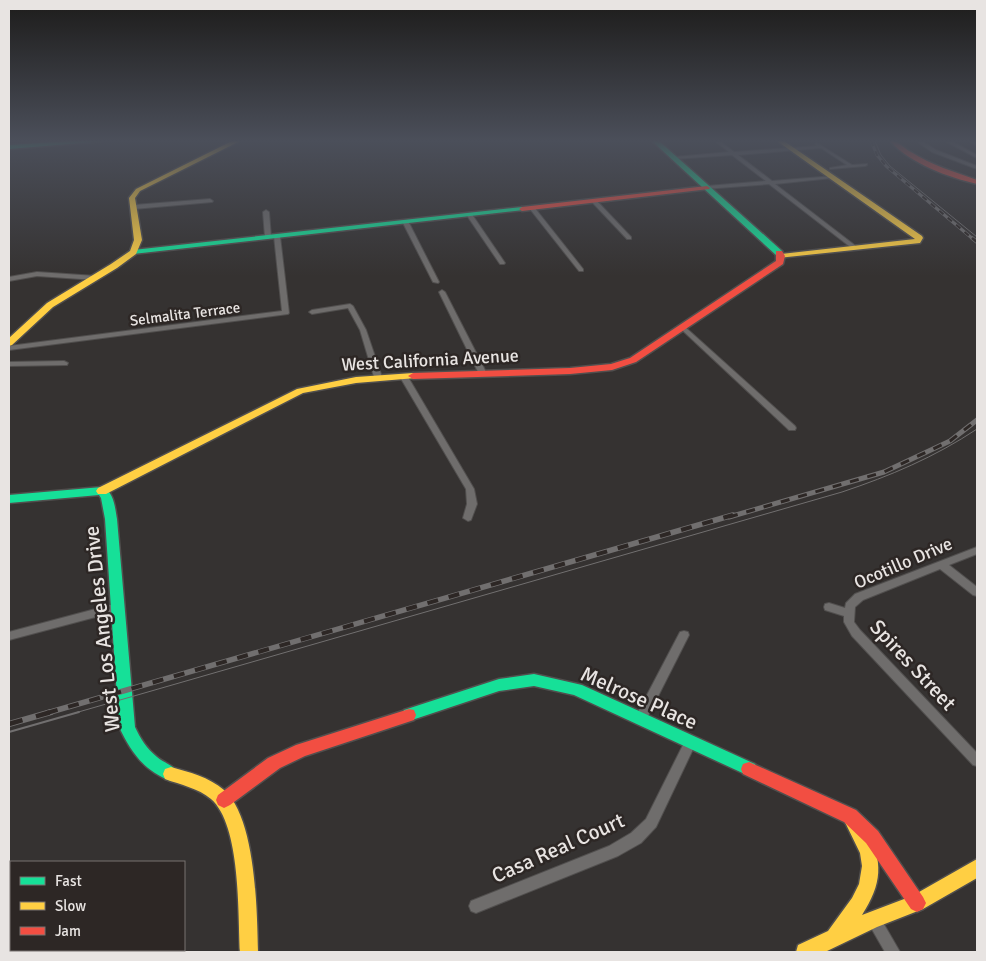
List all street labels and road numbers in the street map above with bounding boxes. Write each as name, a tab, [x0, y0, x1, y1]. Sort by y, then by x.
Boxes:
street label: Selmalita Terrace	[129, 298, 241, 330]
street label: West California Avenue	[341, 344, 519, 376]
street label: West Los Angeles Drive	[78, 525, 126, 733]
street label: Ocotillo Drive	[851, 532, 955, 594]
street label: Spires Street	[864, 614, 962, 716]
street label: Melrose Place	[577, 661, 701, 735]
street label: Casa Real Court	[488, 807, 628, 889]

